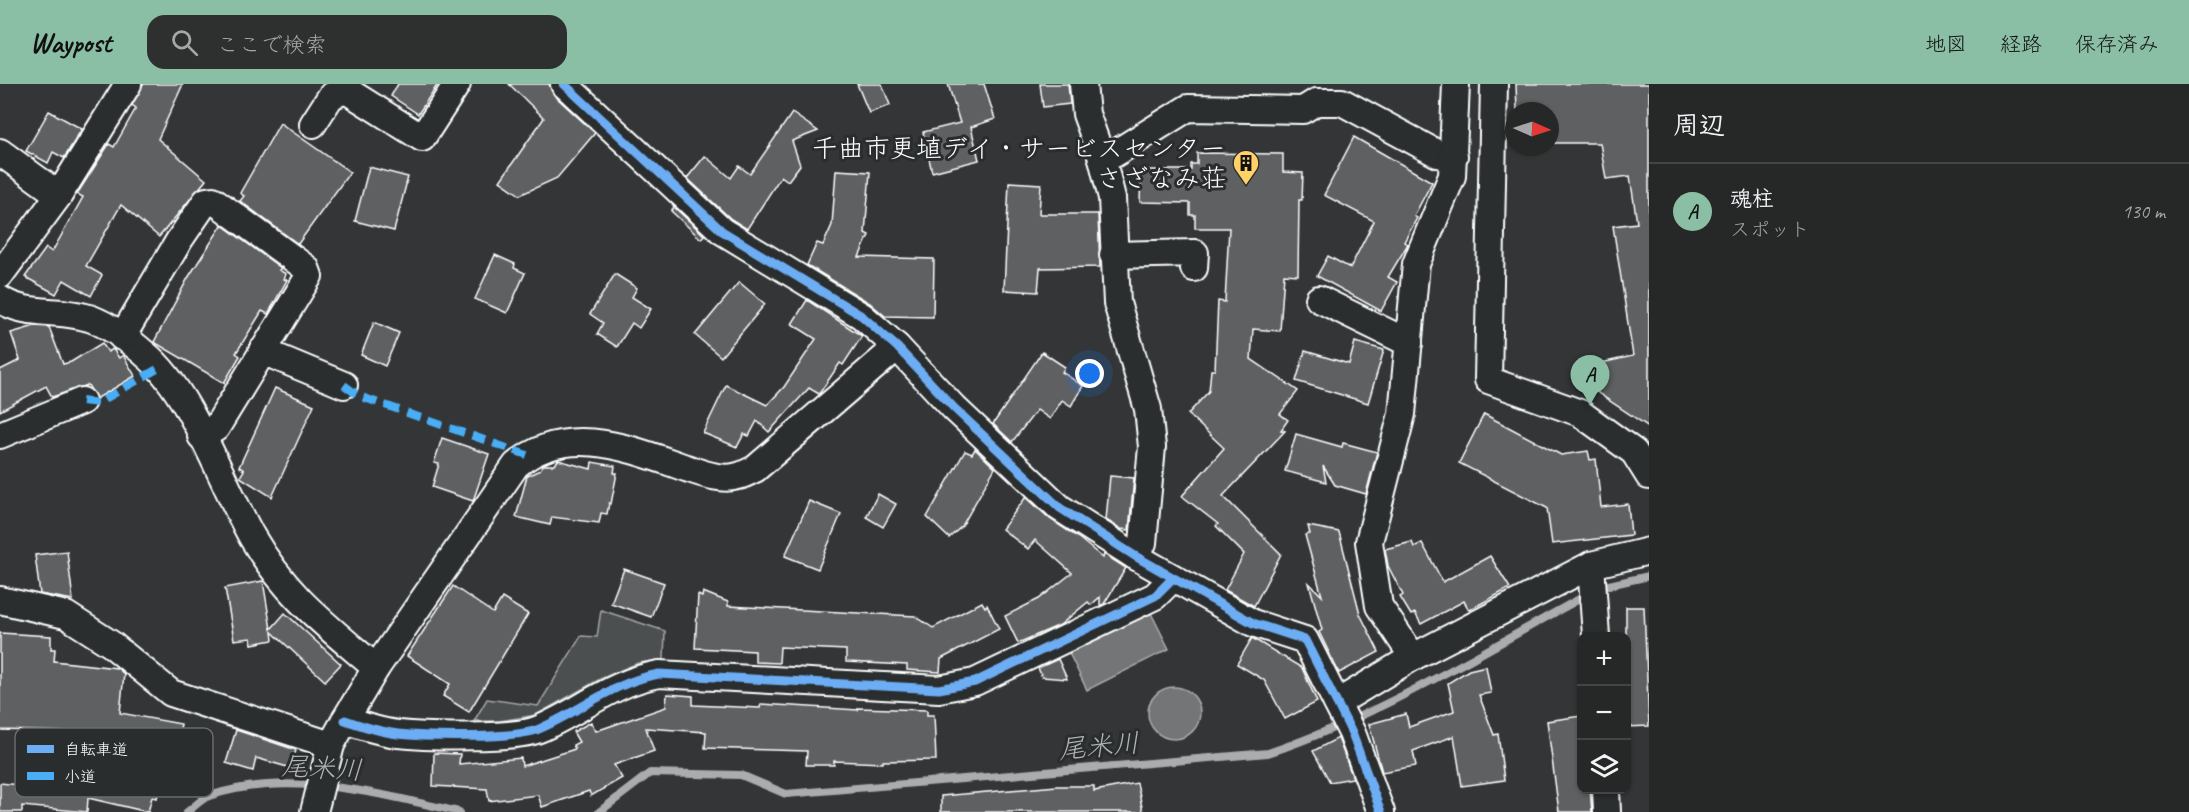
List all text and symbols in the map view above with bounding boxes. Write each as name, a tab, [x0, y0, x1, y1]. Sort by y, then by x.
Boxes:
search box	[147, 15, 567, 69]
text: Waypost	[30, 25, 111, 60]
icon: search	[168, 26, 201, 59]
text: ここで検索	[216, 31, 326, 59]
text: 地図	[1925, 31, 1967, 57]
text: 経路	[2000, 31, 2042, 57]
text: 保存済み	[2075, 31, 2159, 57]
north arrow	[1505, 102, 1559, 156]
text: 周辺	[1673, 109, 1725, 142]
place label: 千曲市更埴デイ・サービスセンター さざなみ荘	[812, 132, 1226, 195]
building icon: 千曲市更埴デイ・サービスセンター さざなみ荘	[1231, 148, 1261, 186]
text: 魂柱	[1730, 185, 1774, 213]
text: A	[1687, 199, 1698, 224]
text: 130 m	[2122, 199, 2165, 224]
text: スポット	[1730, 217, 1810, 242]
pin: A	[1570, 356, 1610, 405]
your location	[1075, 359, 1104, 388]
map controls	[1577, 632, 1631, 794]
button: +	[1577, 632, 1631, 686]
button: −	[1577, 686, 1631, 740]
water label: 尾米川	[1057, 726, 1141, 766]
legend	[15, 728, 213, 797]
text: 自転車道	[64, 740, 128, 760]
button: layers	[1577, 740, 1631, 794]
water label: 尾米川	[281, 749, 363, 787]
text: 小道	[64, 767, 96, 787]

